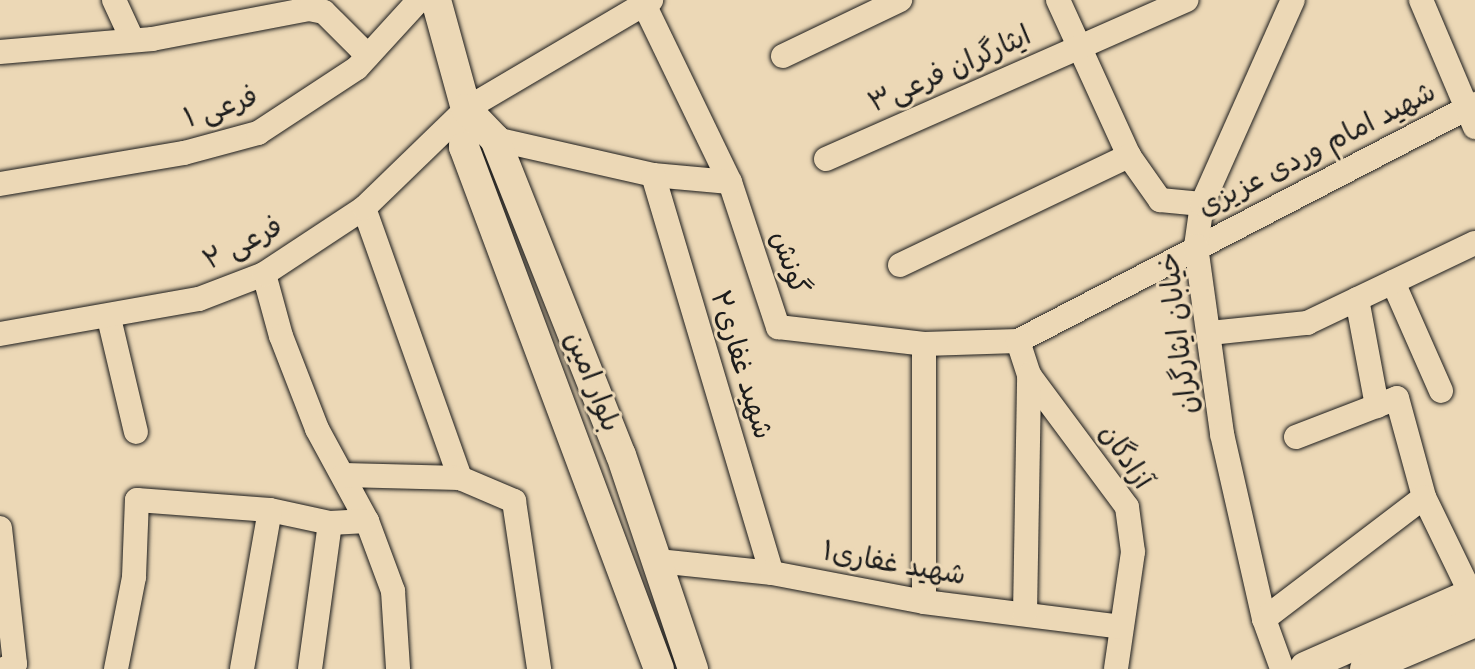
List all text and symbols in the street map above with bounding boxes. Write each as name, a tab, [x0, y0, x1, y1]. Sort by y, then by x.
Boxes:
street label: ایثارگران فرعی۳	[863, 19, 1037, 121]
street label: شهید امام وردی عزیزی	[1192, 75, 1442, 225]
street label: فرعی ۱	[180, 80, 262, 136]
street label: فرعی ۲	[198, 210, 288, 278]
street label: گونش	[763, 227, 815, 299]
street label: خیابان ایثارگران	[1152, 250, 1206, 416]
street label: شهید غفاری۲	[702, 287, 780, 443]
street label: بلوار امین	[557, 327, 627, 437]
street label: آزادگان	[1091, 418, 1159, 496]
street label: شهید غفاری۱	[820, 535, 968, 593]

